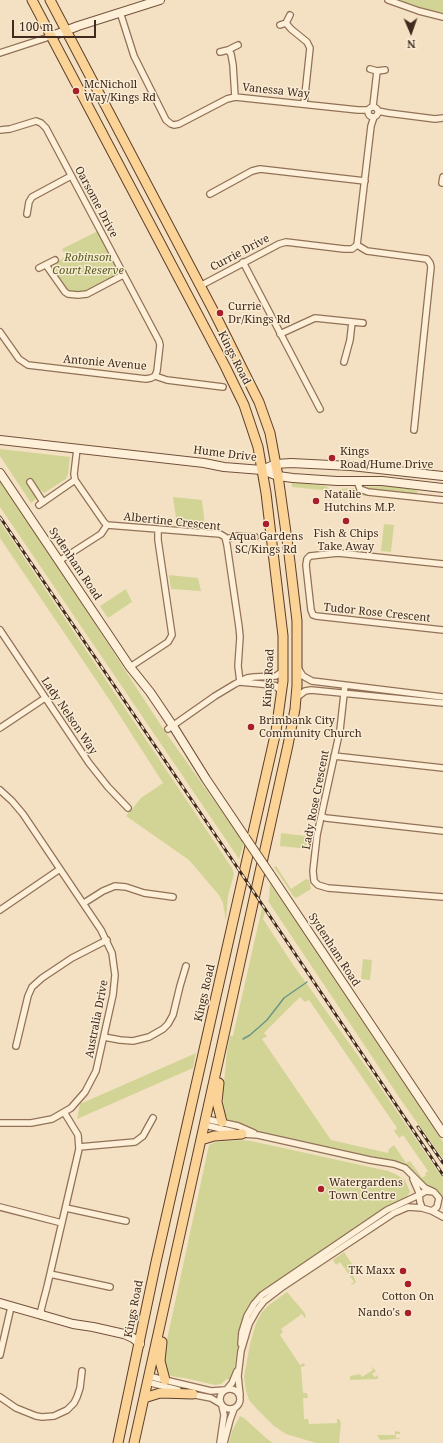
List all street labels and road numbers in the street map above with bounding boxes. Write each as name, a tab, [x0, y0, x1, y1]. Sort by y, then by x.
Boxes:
street label: Vanessa Way	[242, 81, 310, 101]
street label: Oarsome Drive	[72, 164, 120, 240]
street label: Currie Drive	[208, 232, 272, 274]
street label: Kings Road	[215, 329, 253, 387]
street label: Antonie Avenue	[63, 353, 147, 373]
street label: Hume Drive	[193, 444, 257, 464]
street label: Albertine Crescent	[123, 510, 221, 534]
street label: Sydenham Road	[46, 525, 104, 603]
street label: Tudor Rose Crescent	[323, 601, 431, 625]
street label: Kings Road	[261, 648, 277, 708]
street label: Lady Nelson Way	[38, 675, 100, 757]
street label: Lady Rose Crescent	[300, 749, 332, 851]
street label: Sydenham Road	[305, 911, 363, 989]
street label: Kings Road	[192, 963, 218, 1023]
street label: Australia Drive	[83, 979, 111, 1059]
street label: Kings Road	[122, 1279, 146, 1339]

